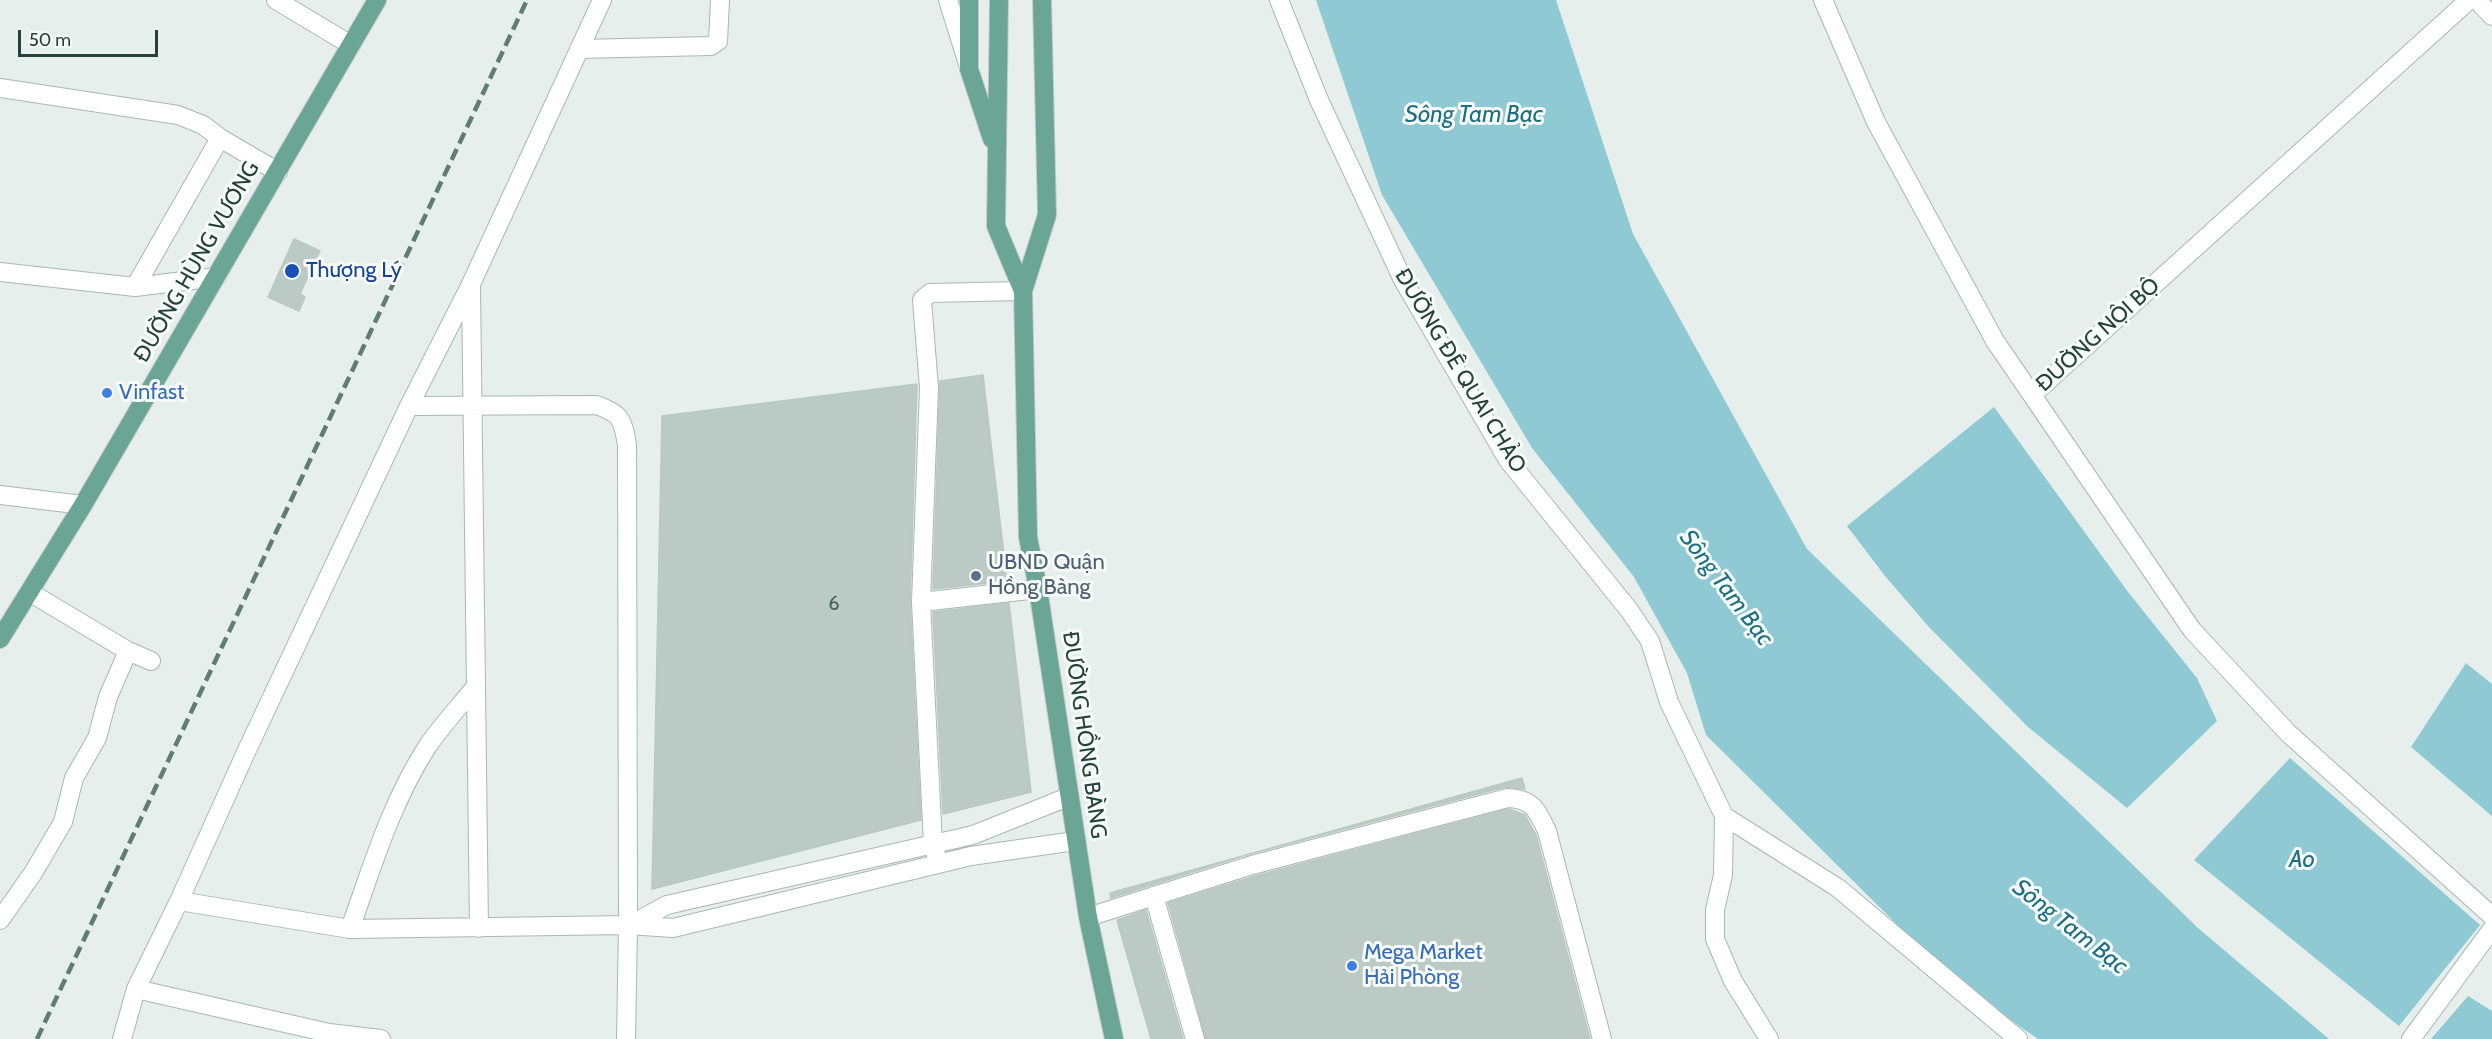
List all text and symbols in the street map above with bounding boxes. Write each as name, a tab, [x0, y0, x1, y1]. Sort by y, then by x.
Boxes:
scale bar	[21, 18, 160, 56]
text: 50 m	[29, 29, 71, 51]
water label: Sông Tam Bạc	[1405, 101, 1543, 129]
street label: ĐƯỜNG HÙNG VƯƠNG	[129, 157, 265, 367]
place label: Thượng Lý	[306, 258, 402, 284]
marker: Thượng Lý	[283, 262, 301, 280]
street label: ĐƯỜNG ĐÊ QUAI CHẢO	[1389, 264, 1531, 478]
street label: ĐƯỜNG NỘI BỘ	[2031, 273, 2165, 397]
place label: Vinfast	[119, 380, 184, 406]
marker: Vinfast	[100, 386, 114, 400]
water label: Sông Tam Bạc	[1673, 524, 1779, 652]
place label: UBND Quận Hồng Bàng	[988, 550, 1105, 602]
marker: UBND Quận Hồng Bàng	[969, 569, 983, 583]
house number: 6	[828, 592, 840, 616]
street label: ĐƯỜNG HỒNG BÀNG	[1056, 630, 1112, 840]
water label: Ao	[2289, 846, 2315, 874]
water label: Sông Tam Bạc	[2007, 873, 2133, 981]
place label: Mega Market Hải Phòng	[1364, 940, 1483, 992]
marker: Mega Market Hải Phòng	[1345, 959, 1359, 973]

